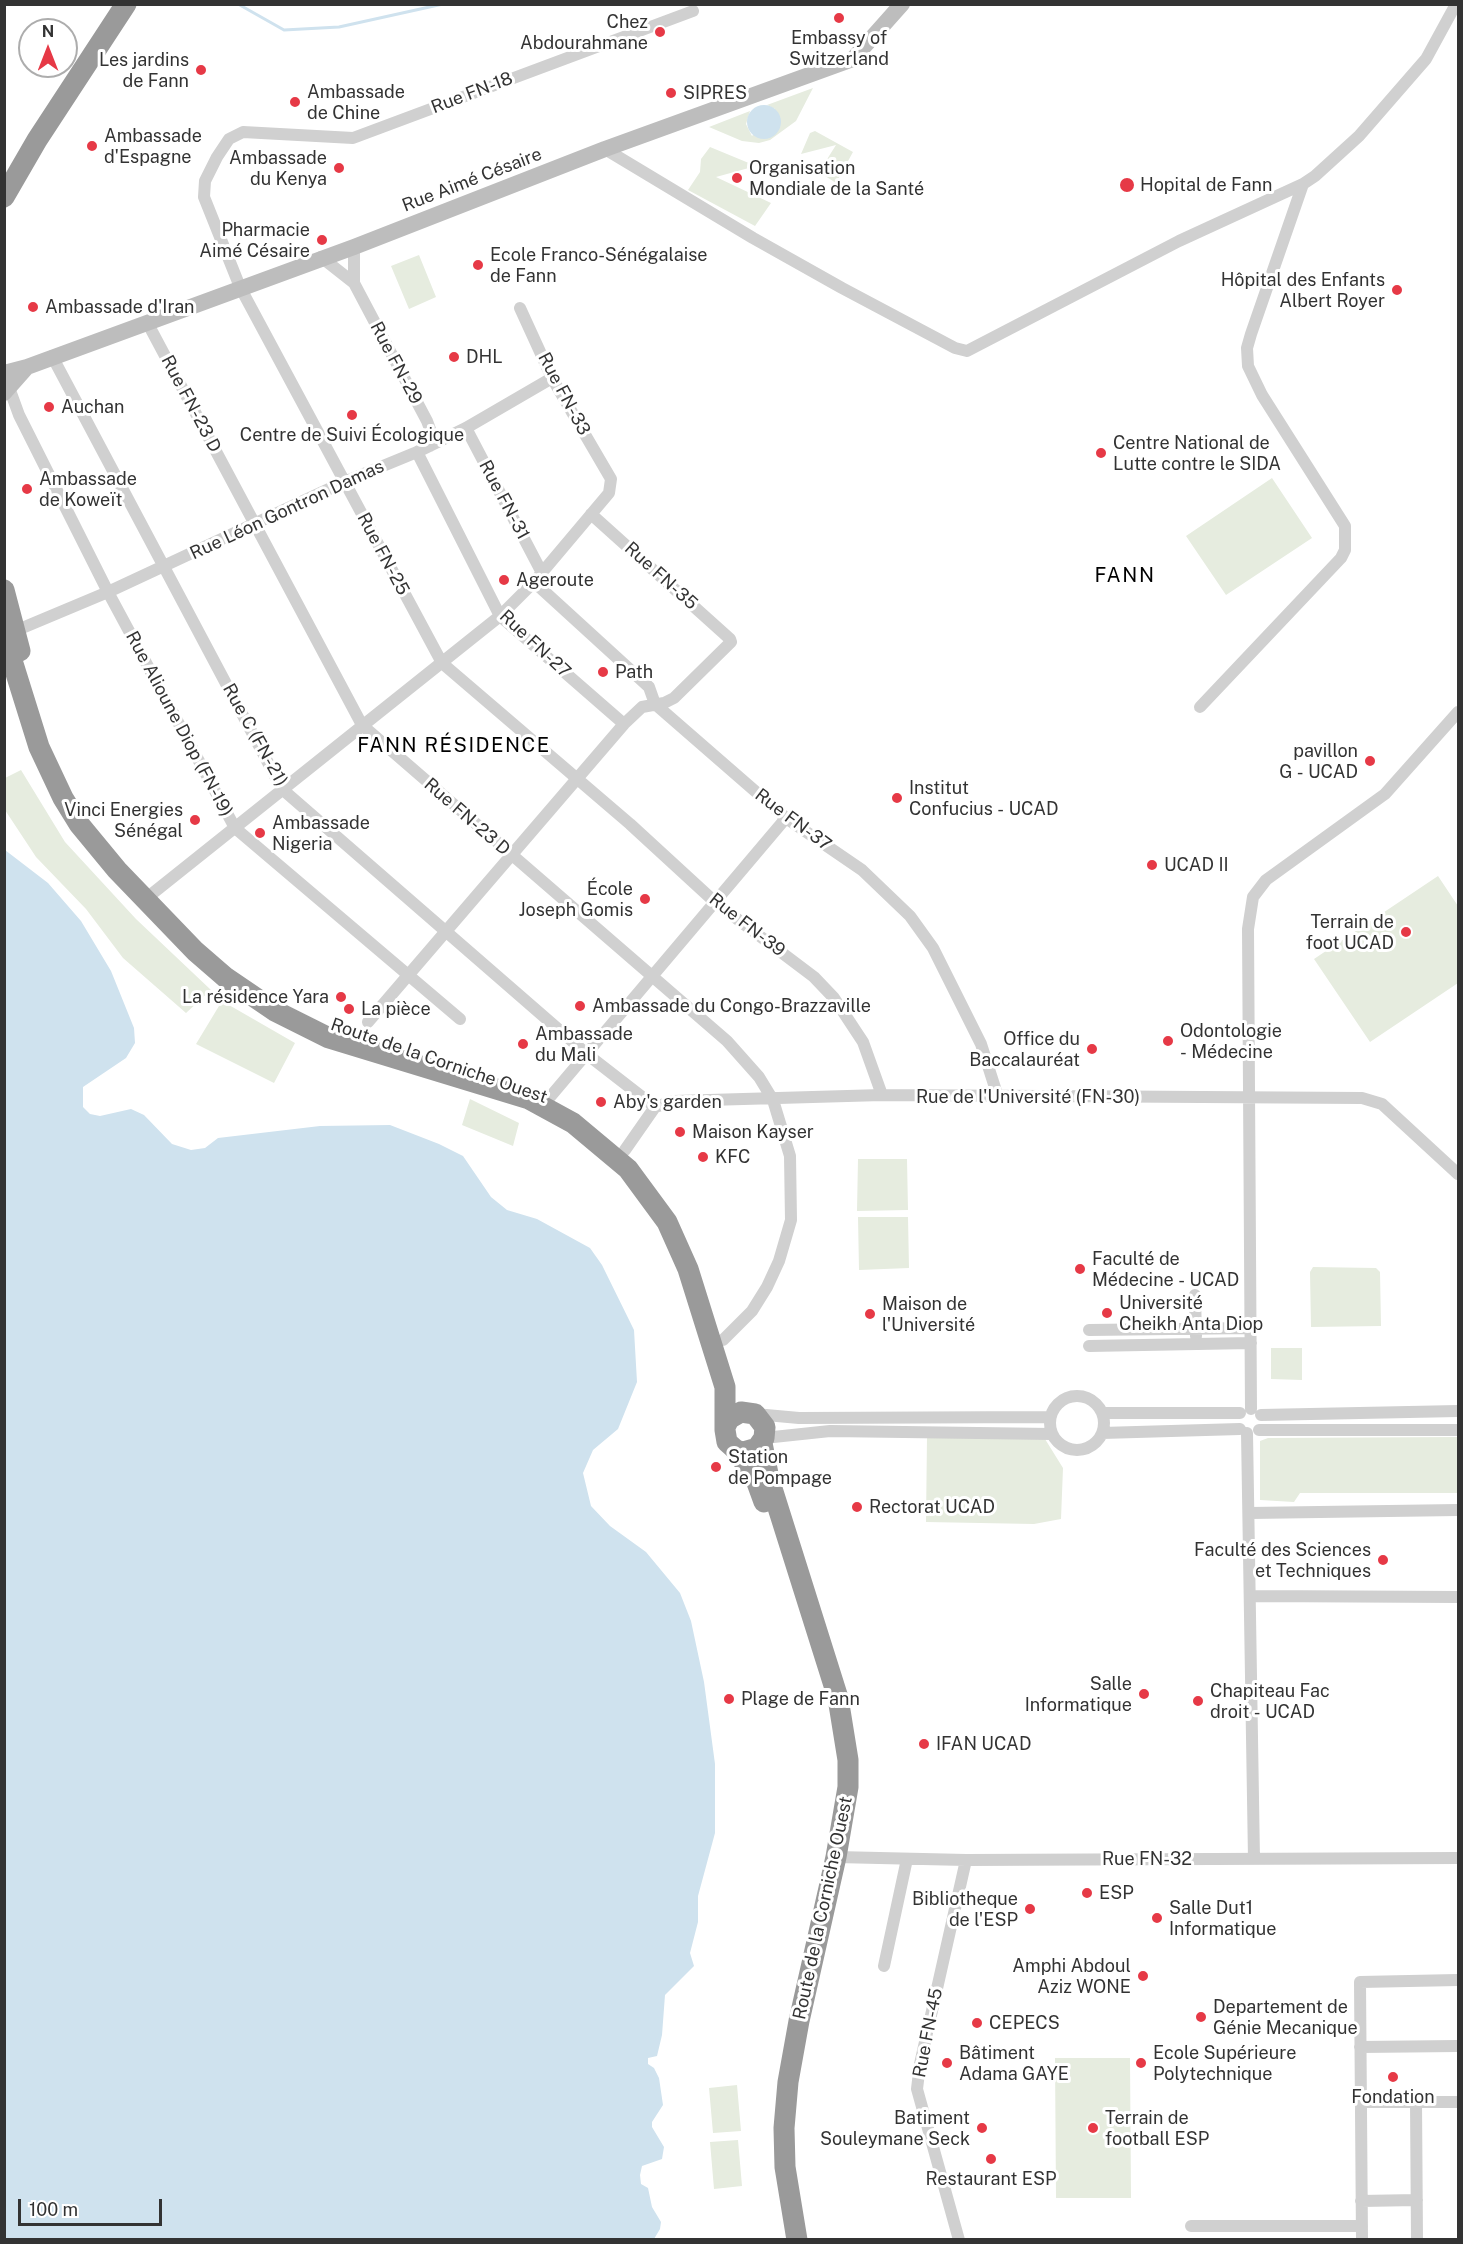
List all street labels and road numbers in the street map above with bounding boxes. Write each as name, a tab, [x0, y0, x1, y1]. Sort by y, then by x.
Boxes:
street label: Rue FN-18	[428, 68, 516, 118]
street label: Rue Aimé Césaire	[399, 143, 545, 217]
street label: Rue FN-29	[365, 318, 427, 408]
street label: Rue FN-33	[533, 349, 595, 439]
street label: Rue FN-23 D	[156, 352, 226, 456]
street label: Rue Léon Gontron Damas	[187, 456, 387, 564]
street label: Rue FN-31	[474, 457, 534, 543]
street label: Rue FN-25	[352, 509, 414, 599]
street label: Rue FN-35	[620, 538, 702, 614]
street label: Rue FN-27	[495, 606, 575, 682]
street label: Rue Alioune Diop (FN-19)	[121, 628, 237, 820]
street label: Rue C (FN-21)	[218, 680, 292, 790]
street label: Rue FN-23 D	[420, 774, 514, 860]
street label: Rue FN-37	[751, 784, 835, 856]
street label: Rue FN-39	[705, 889, 789, 961]
street label: Route de la Corniche Ouest	[328, 1014, 550, 1108]
street label: Rue de l'Université (FN-30)	[916, 1086, 1140, 1108]
street label: Route de la Corniche Ouest	[789, 1794, 857, 2022]
street label: Rue FN-32	[1102, 1848, 1192, 1870]
street label: Rue FN-45	[909, 1986, 947, 2080]

